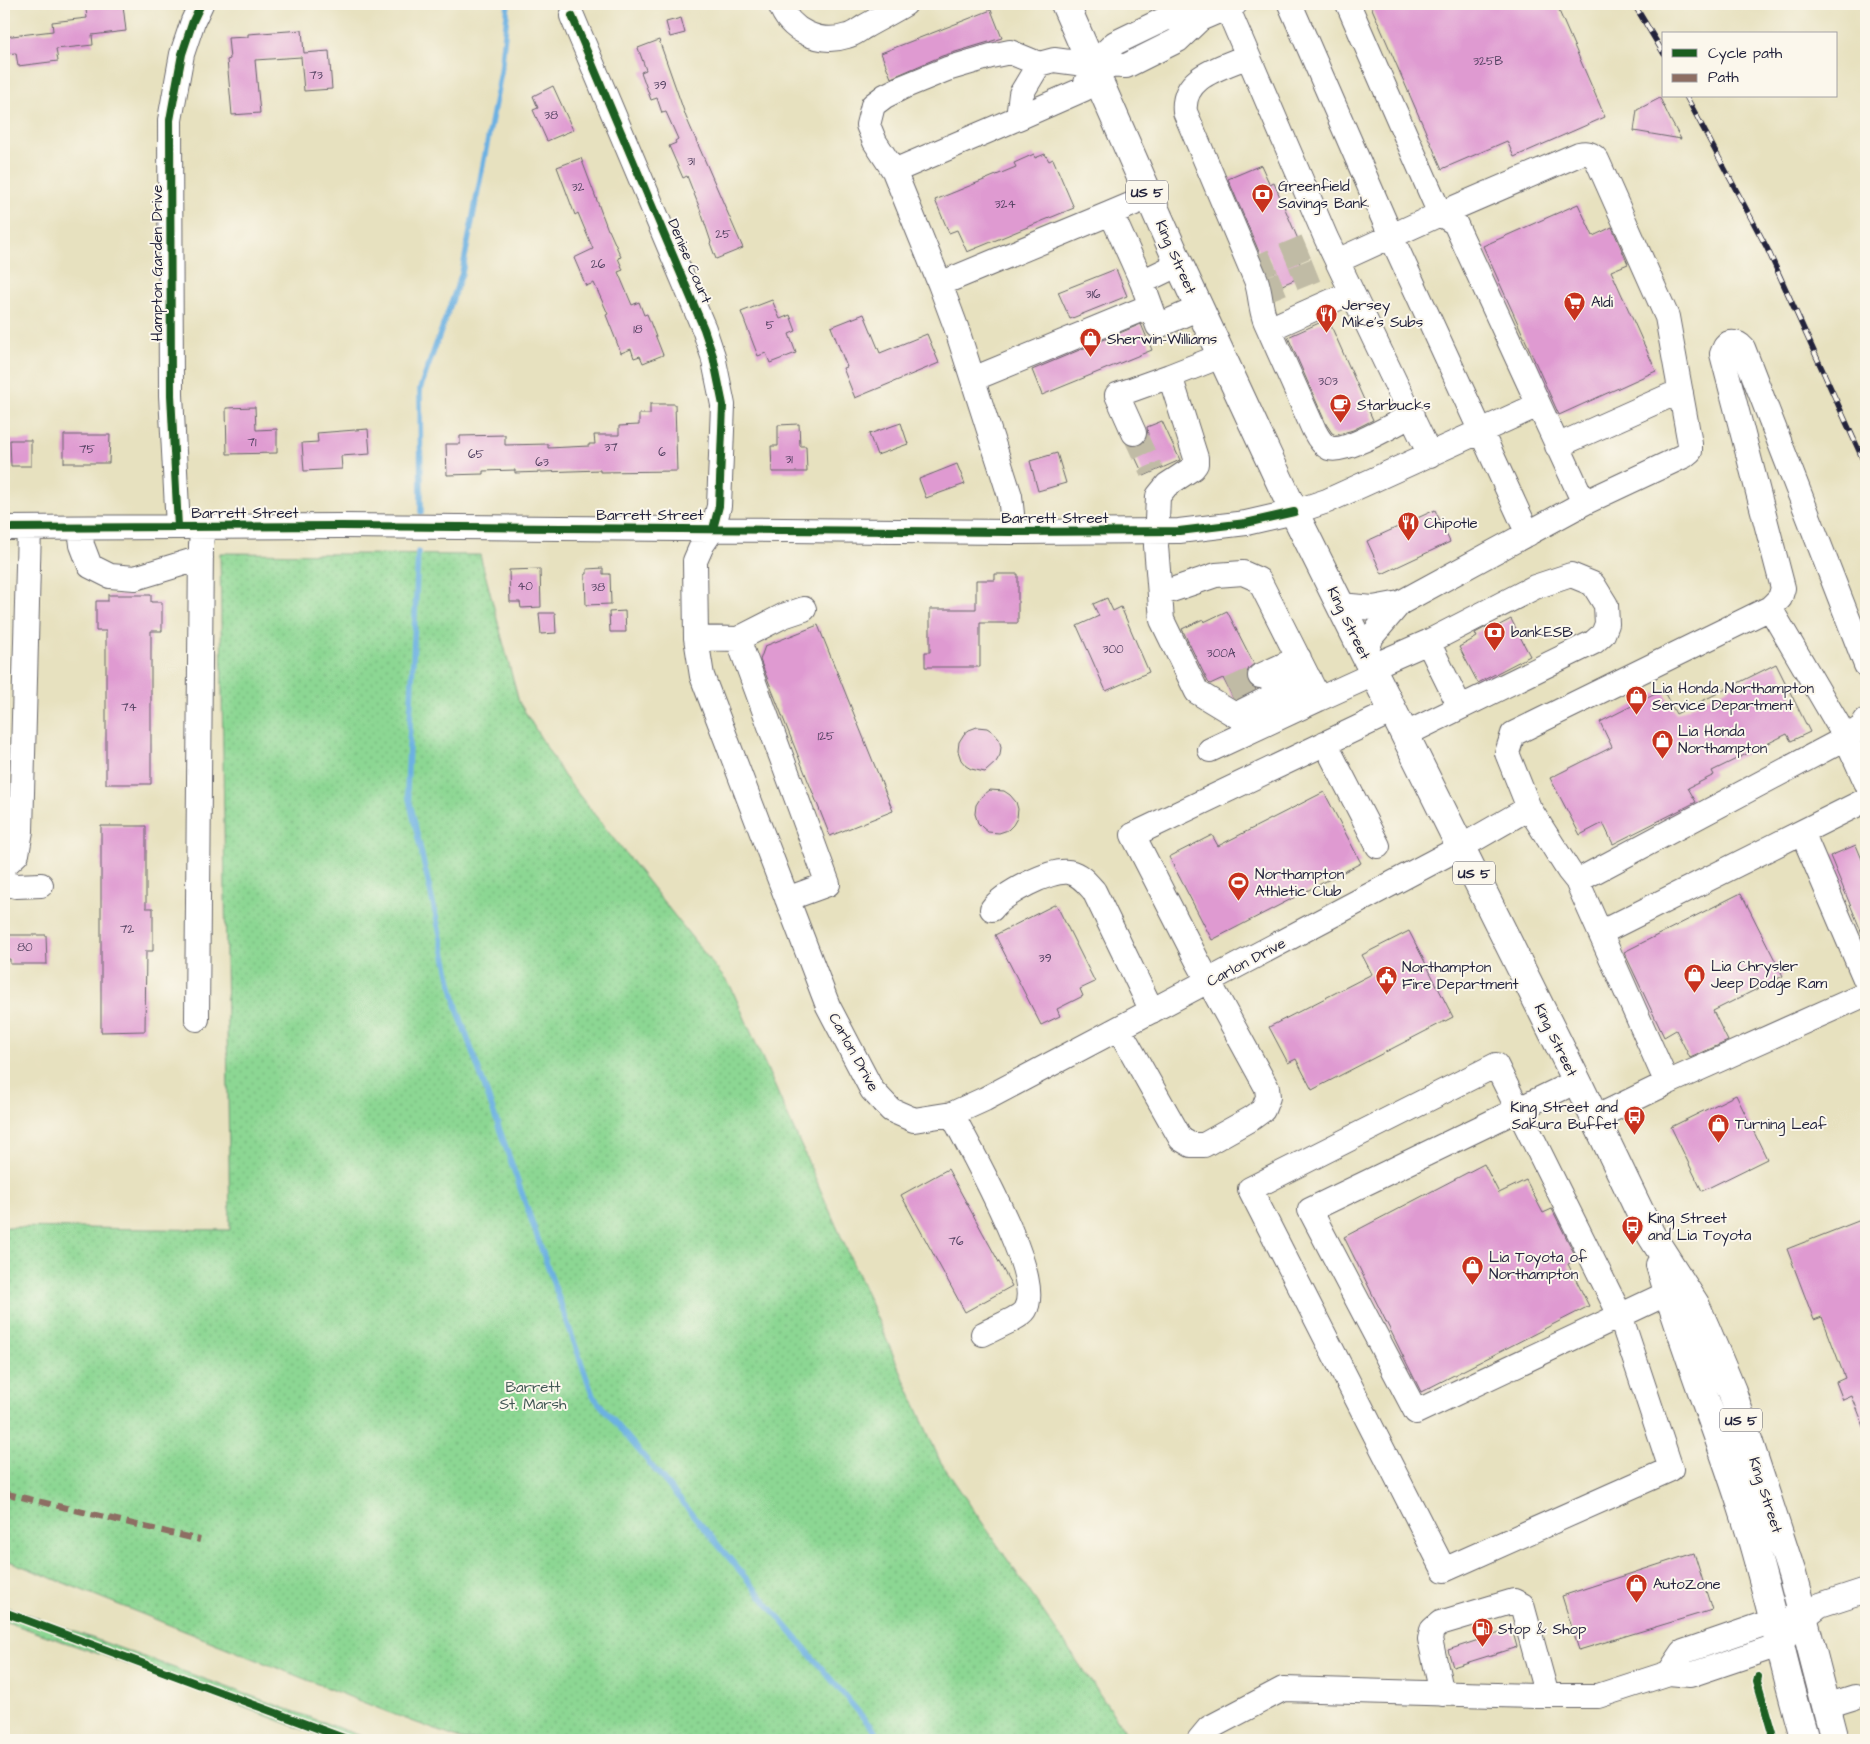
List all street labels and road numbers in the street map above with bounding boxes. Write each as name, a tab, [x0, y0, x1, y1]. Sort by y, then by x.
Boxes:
road number: US 5	[1126, 180, 1168, 203]
street label: Hampton Garden Drive	[147, 185, 168, 341]
street label: Denise Court	[662, 216, 717, 307]
street label: King Street	[1149, 217, 1201, 298]
street label: Barrett Street	[191, 503, 299, 524]
street label: Barrett Street	[596, 505, 704, 526]
street label: Barrett Street	[1001, 508, 1109, 529]
street label: King Street	[1321, 583, 1375, 664]
road number: US 5	[1453, 861, 1495, 884]
street label: Carlon Drive	[1203, 933, 1290, 992]
street label: King Street	[1528, 1000, 1582, 1081]
street label: Carlon Drive	[823, 1009, 884, 1095]
road number: US 5	[1720, 1408, 1762, 1432]
street label: King Street	[1742, 1454, 1788, 1536]

